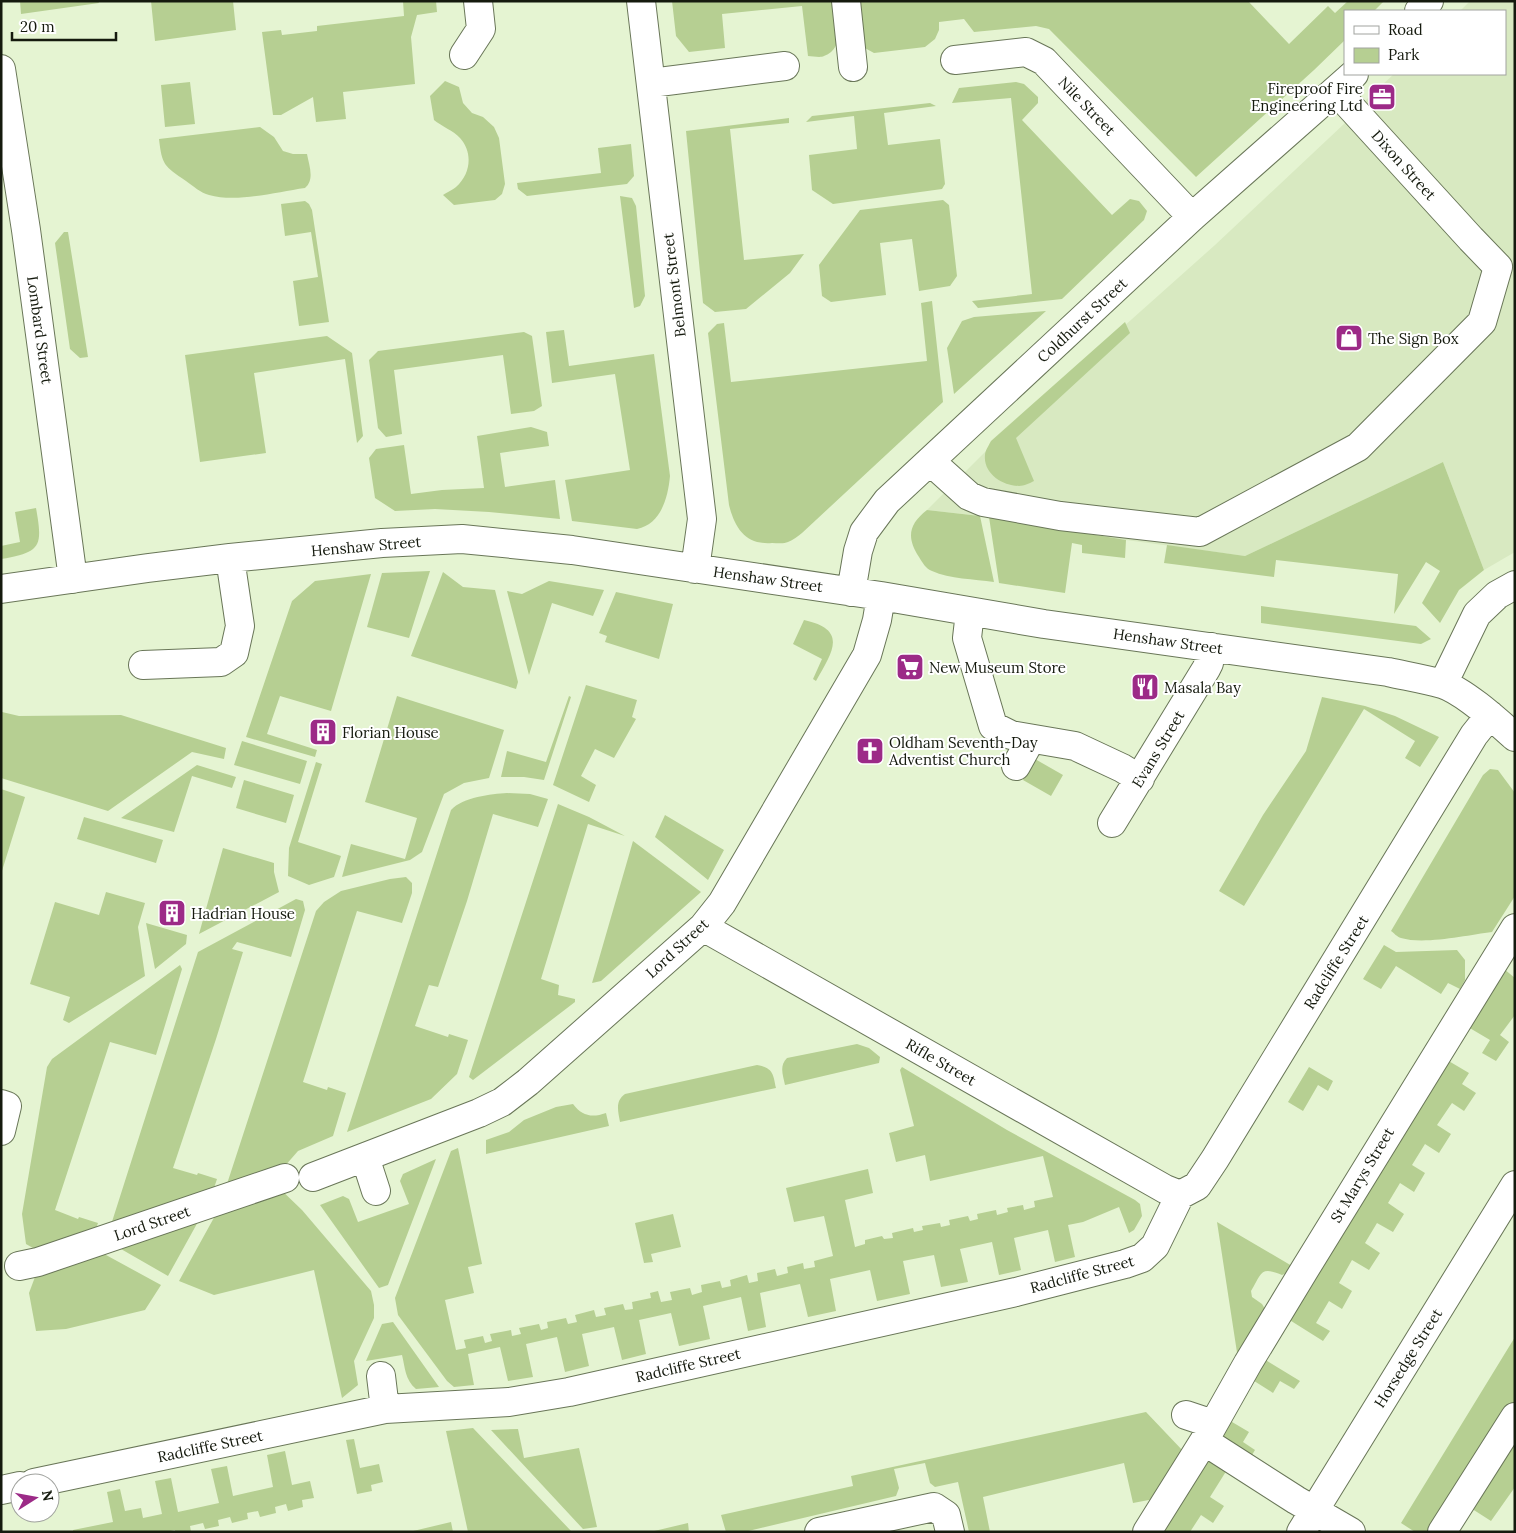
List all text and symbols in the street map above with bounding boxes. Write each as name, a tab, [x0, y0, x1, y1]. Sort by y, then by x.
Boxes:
scale bar	[12, 10, 116, 42]
legend	[1344, 10, 1506, 75]
text: 20 m	[20, 17, 55, 36]
text: Road	[1388, 20, 1423, 39]
text: Park	[1388, 45, 1419, 64]
street label: Nile Street	[1054, 73, 1120, 139]
place label: Fireproof Fire Engineering Ltd	[1251, 79, 1363, 115]
office icon: Fireproof Fire Engineering Ltd	[1367, 82, 1397, 112]
street label: Dixon Street	[1368, 126, 1441, 204]
street label: Belmont Street	[658, 232, 690, 338]
street label: Coldhurst Street	[1033, 273, 1131, 366]
street label: Lombard Street	[23, 275, 57, 386]
shop icon: The Sign Box	[1334, 323, 1364, 353]
place label: The Sign Box	[1368, 329, 1459, 348]
street label: Henshaw Street	[310, 532, 422, 560]
street label: Henshaw Street	[712, 562, 824, 596]
street label: Henshaw Street	[1112, 624, 1224, 658]
supermarket icon: New Museum Store	[895, 652, 925, 682]
place label: New Museum Store	[929, 658, 1066, 677]
restaurant icon: Masala Bay	[1130, 672, 1160, 702]
place label: Masala Bay	[1164, 678, 1241, 697]
street label: Evans Street	[1127, 707, 1189, 791]
building icon: Florian House	[308, 717, 338, 747]
place label: Florian House	[342, 723, 439, 742]
place label: Oldham Seventh-Day Adventist Church	[888, 733, 1038, 769]
church icon: Oldham Seventh-Day Adventist Church	[855, 736, 885, 766]
building icon: Hadrian House	[157, 898, 187, 928]
place label: Hadrian House	[191, 904, 295, 923]
street label: Radcliffe Street	[1300, 911, 1373, 1013]
street label: Lord Street	[642, 914, 713, 982]
street label: Rifle Street	[903, 1034, 980, 1090]
street label: St Marys Street	[1326, 1124, 1398, 1226]
street label: Lord Street	[111, 1201, 193, 1245]
street label: Radcliffe Street	[1028, 1251, 1136, 1297]
street label: Horsedge Street	[1370, 1305, 1446, 1411]
street label: Radcliffe Street	[634, 1344, 743, 1386]
street label: Radcliffe Street	[156, 1426, 265, 1466]
north arrow	[10, 1473, 60, 1523]
text: N	[38, 1488, 58, 1503]

